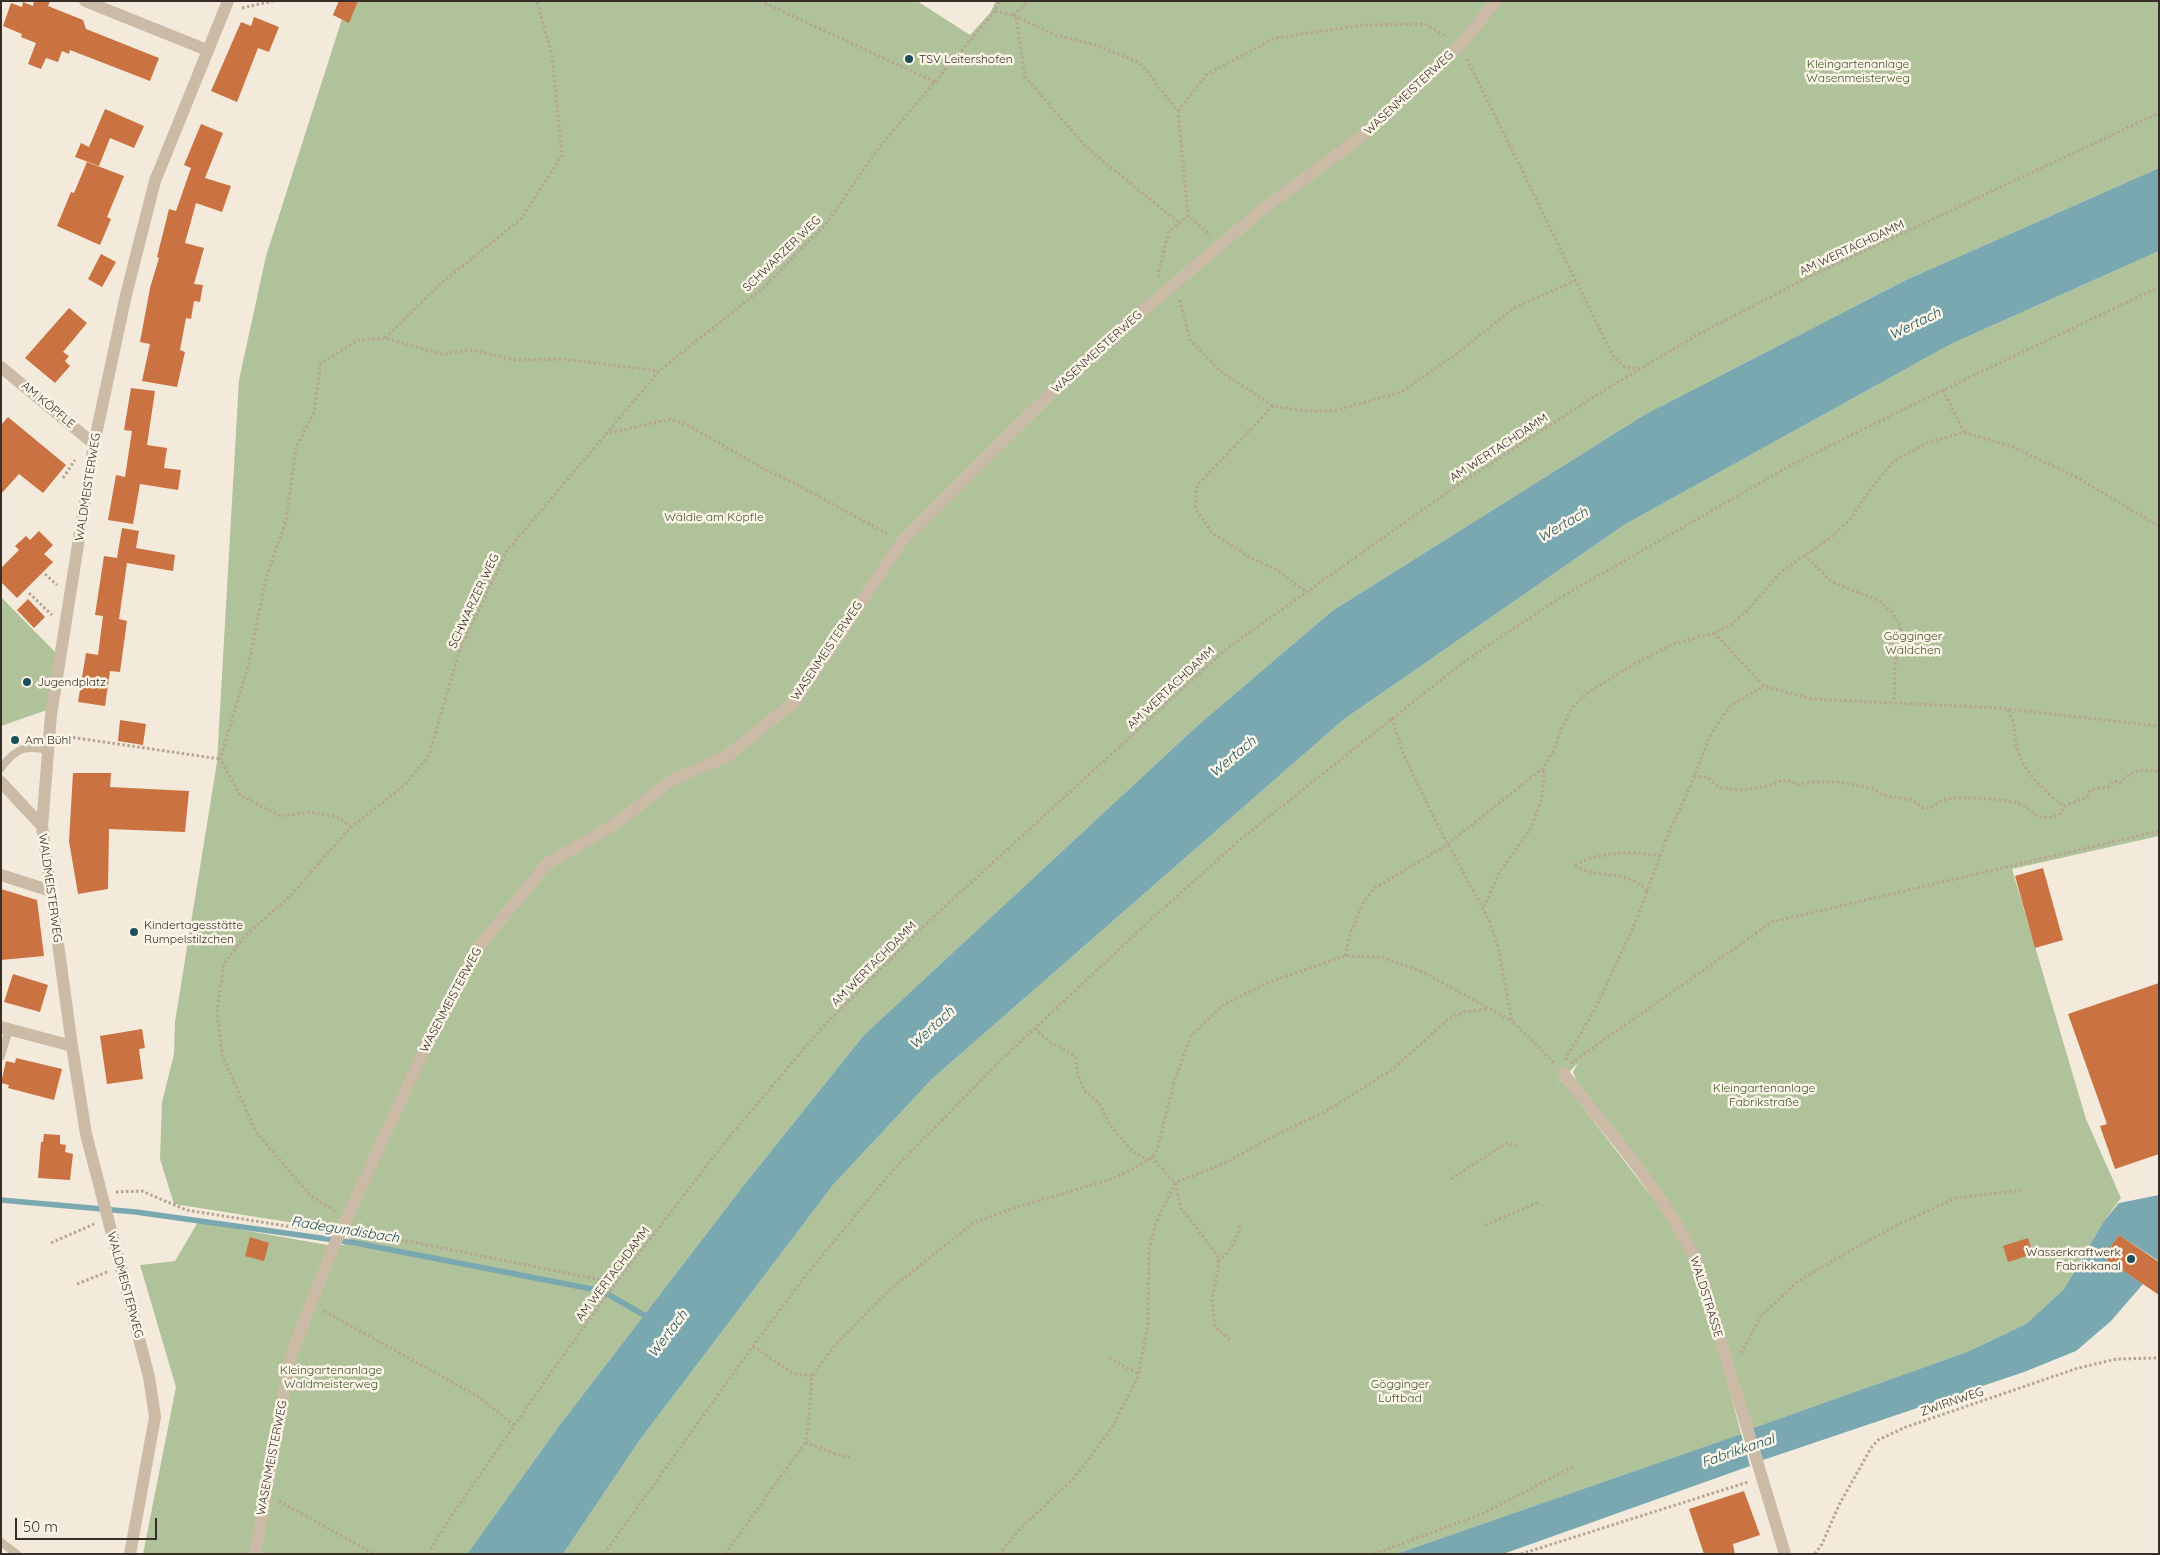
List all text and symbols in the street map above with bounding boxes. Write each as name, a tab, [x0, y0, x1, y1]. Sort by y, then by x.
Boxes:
street label: WASENMEISTERWEG	[1361, 48, 1457, 138]
place label: TSV Leitershofen	[919, 52, 1013, 66]
marker: TSV Leitershofen	[903, 53, 915, 65]
park label: Kleingartenanlage Wasenmeisterweg	[1806, 57, 1910, 85]
street label: SCHWARZER WEG	[740, 213, 824, 295]
street label: AM WERTACHDAMM	[1797, 217, 1907, 279]
water label: Wertach	[1887, 304, 1943, 344]
street label: WASENMEISTERWEG	[1049, 308, 1145, 396]
street label: AM KÖPFLE	[18, 378, 78, 432]
street label: AM WERTACHDAMM	[1447, 411, 1551, 485]
street label: WALDMEISTERWEG	[72, 432, 104, 542]
water label: Wertach	[1535, 504, 1591, 546]
park label: Wäldle am Köpfle	[664, 510, 764, 524]
street label: SCHWARZER WEG	[446, 551, 502, 651]
street label: WASENMEISTERWEG	[788, 599, 866, 703]
park label: Gögginger Wäldchen	[1884, 629, 1942, 657]
street label: AM WERTACHDAMM	[1124, 644, 1218, 732]
place label: Jugendplatz	[37, 675, 106, 689]
marker: Jugendplatz	[21, 676, 33, 688]
place label: Am Bühl	[25, 733, 71, 747]
water label: Wertach	[1207, 733, 1259, 781]
marker: Am Bühl	[9, 734, 21, 746]
street label: WALDMEISTERWEG	[35, 833, 65, 943]
place label: Kindertagesstätte Rumpelstilzchen	[144, 918, 243, 946]
street label: AM WERTACHDAMM	[829, 919, 919, 1009]
marker: Kindertagesstätte Rumpelstilzchen	[128, 926, 140, 938]
street label: WASENMEISTERWEG	[417, 945, 485, 1055]
water label: Wertach	[906, 1003, 958, 1053]
park label: Kleingartenanlage Fabrikstraße	[1713, 1081, 1815, 1109]
water label: Radegundisbach	[290, 1213, 400, 1247]
street label: AM WERTACHDAMM	[573, 1224, 653, 1324]
street label: WALDMEISTERWEG	[104, 1230, 146, 1340]
place label: Wasserkraftwerk Fabrikkanal	[2026, 1245, 2121, 1273]
marker: Wasserkraftwerk Fabrikkanal	[2125, 1253, 2137, 1265]
street label: WALDSTRASSE	[1687, 1255, 1725, 1339]
water label: Wertach	[645, 1307, 691, 1361]
park label: Kleingartenanlage Waldmeisterweg	[280, 1363, 382, 1391]
park label: Gögginger Luftbad	[1371, 1377, 1429, 1405]
street label: ZWIRNWEG	[1919, 1384, 1985, 1420]
street label: WASENMEISTERWEG	[254, 1399, 290, 1517]
water label: Fabrikkanal	[1699, 1431, 1777, 1471]
scale bar	[18, 1508, 160, 1540]
text: 50 m	[23, 1517, 58, 1536]

